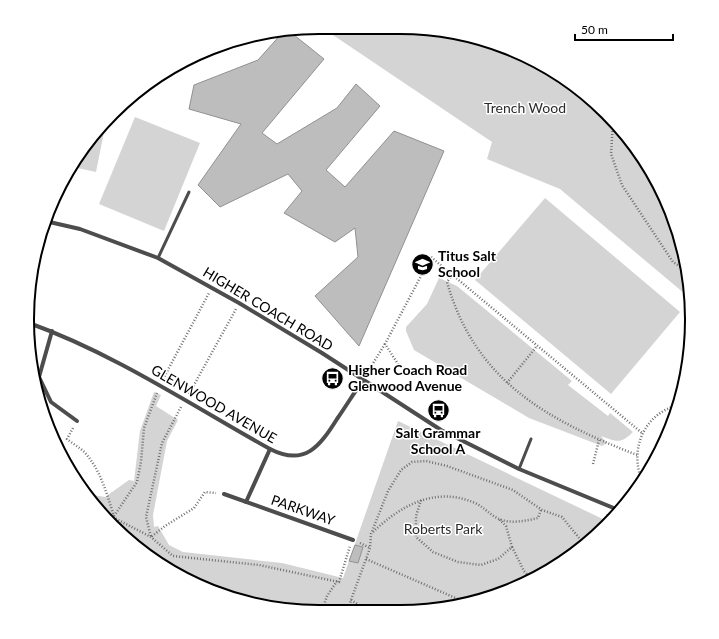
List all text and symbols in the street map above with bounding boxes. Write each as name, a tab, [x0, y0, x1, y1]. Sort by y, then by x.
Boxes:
scale bar	[575, 16, 673, 42]
text: 50 m	[581, 22, 608, 37]
park label: Trench Wood	[484, 99, 566, 116]
place label: Titus Salt School	[438, 247, 497, 280]
school or university icon: Titus Salt School	[409, 251, 435, 277]
street label: HIGHER COACH ROAD	[200, 263, 336, 354]
street label: GLENWOOD AVENUE	[148, 361, 280, 446]
place label: Higher Coach Road Glenwood Avenue	[348, 361, 467, 394]
bus stop icon: Higher Coach Road Glenwood Avenue	[319, 365, 345, 391]
bus stop icon: Salt Grammar School A	[425, 398, 451, 424]
place label: Salt Grammar School A	[396, 424, 481, 457]
street label: PARKWAY	[269, 491, 338, 528]
park label: Roberts Park	[404, 520, 483, 537]

